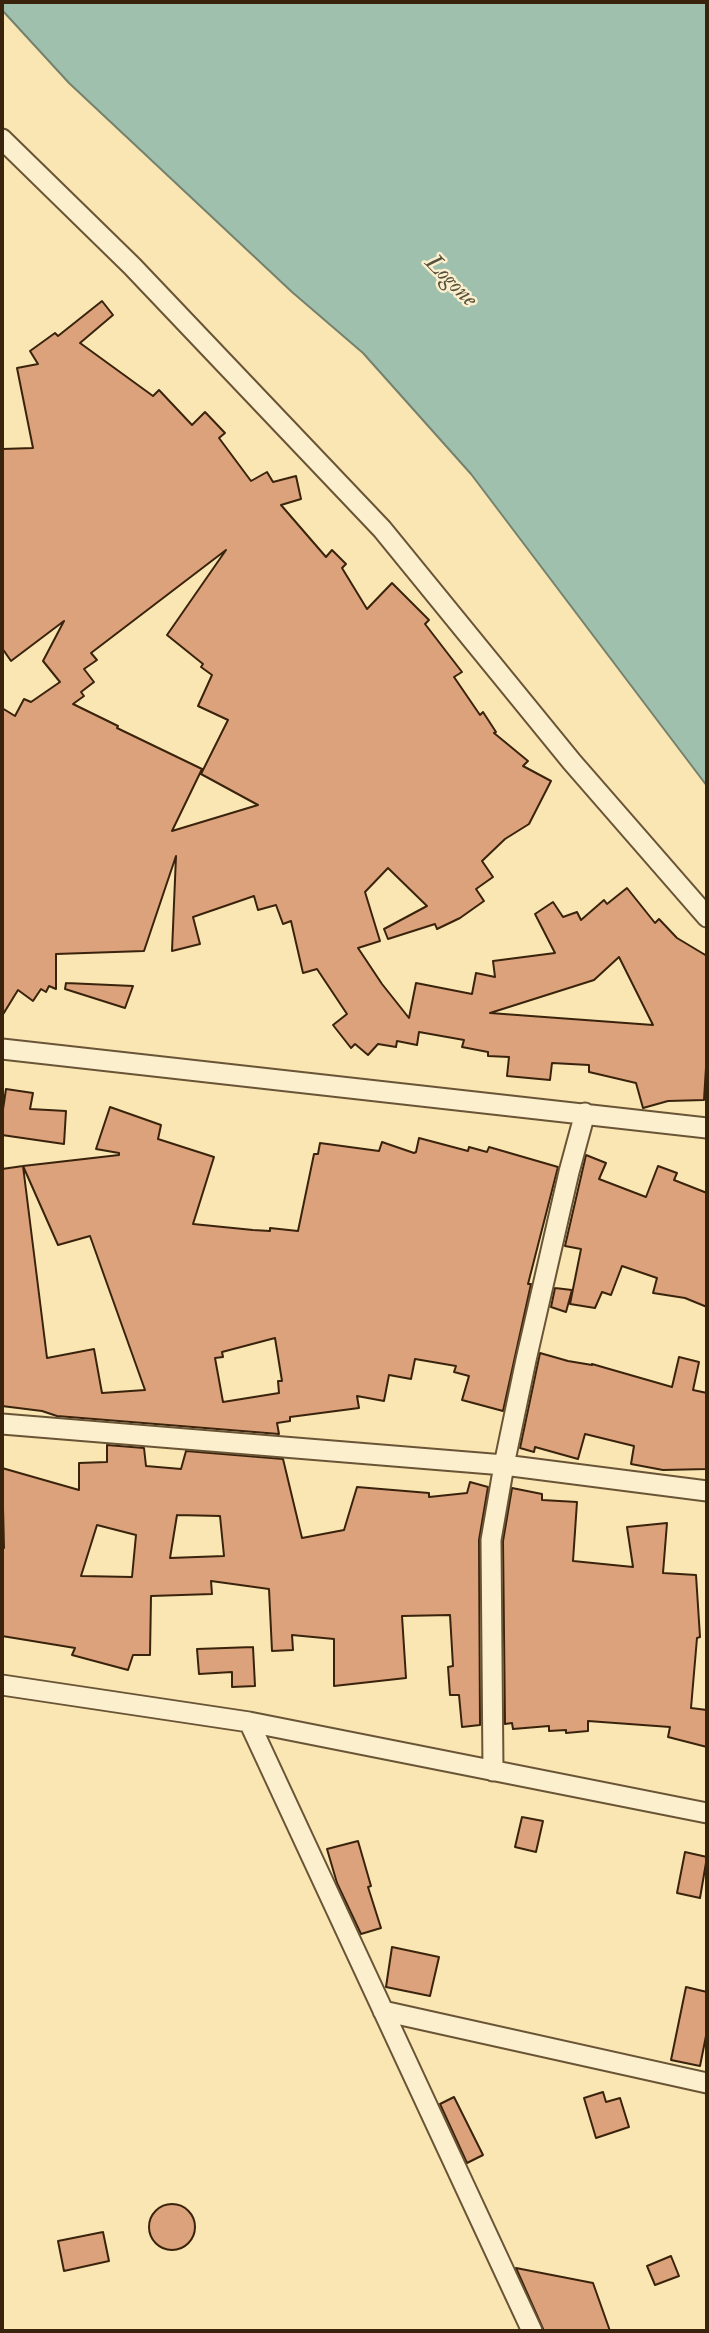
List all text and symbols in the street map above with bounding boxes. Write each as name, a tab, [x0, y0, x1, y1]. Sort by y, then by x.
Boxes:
water label: Logone	[418, 250, 482, 314]

